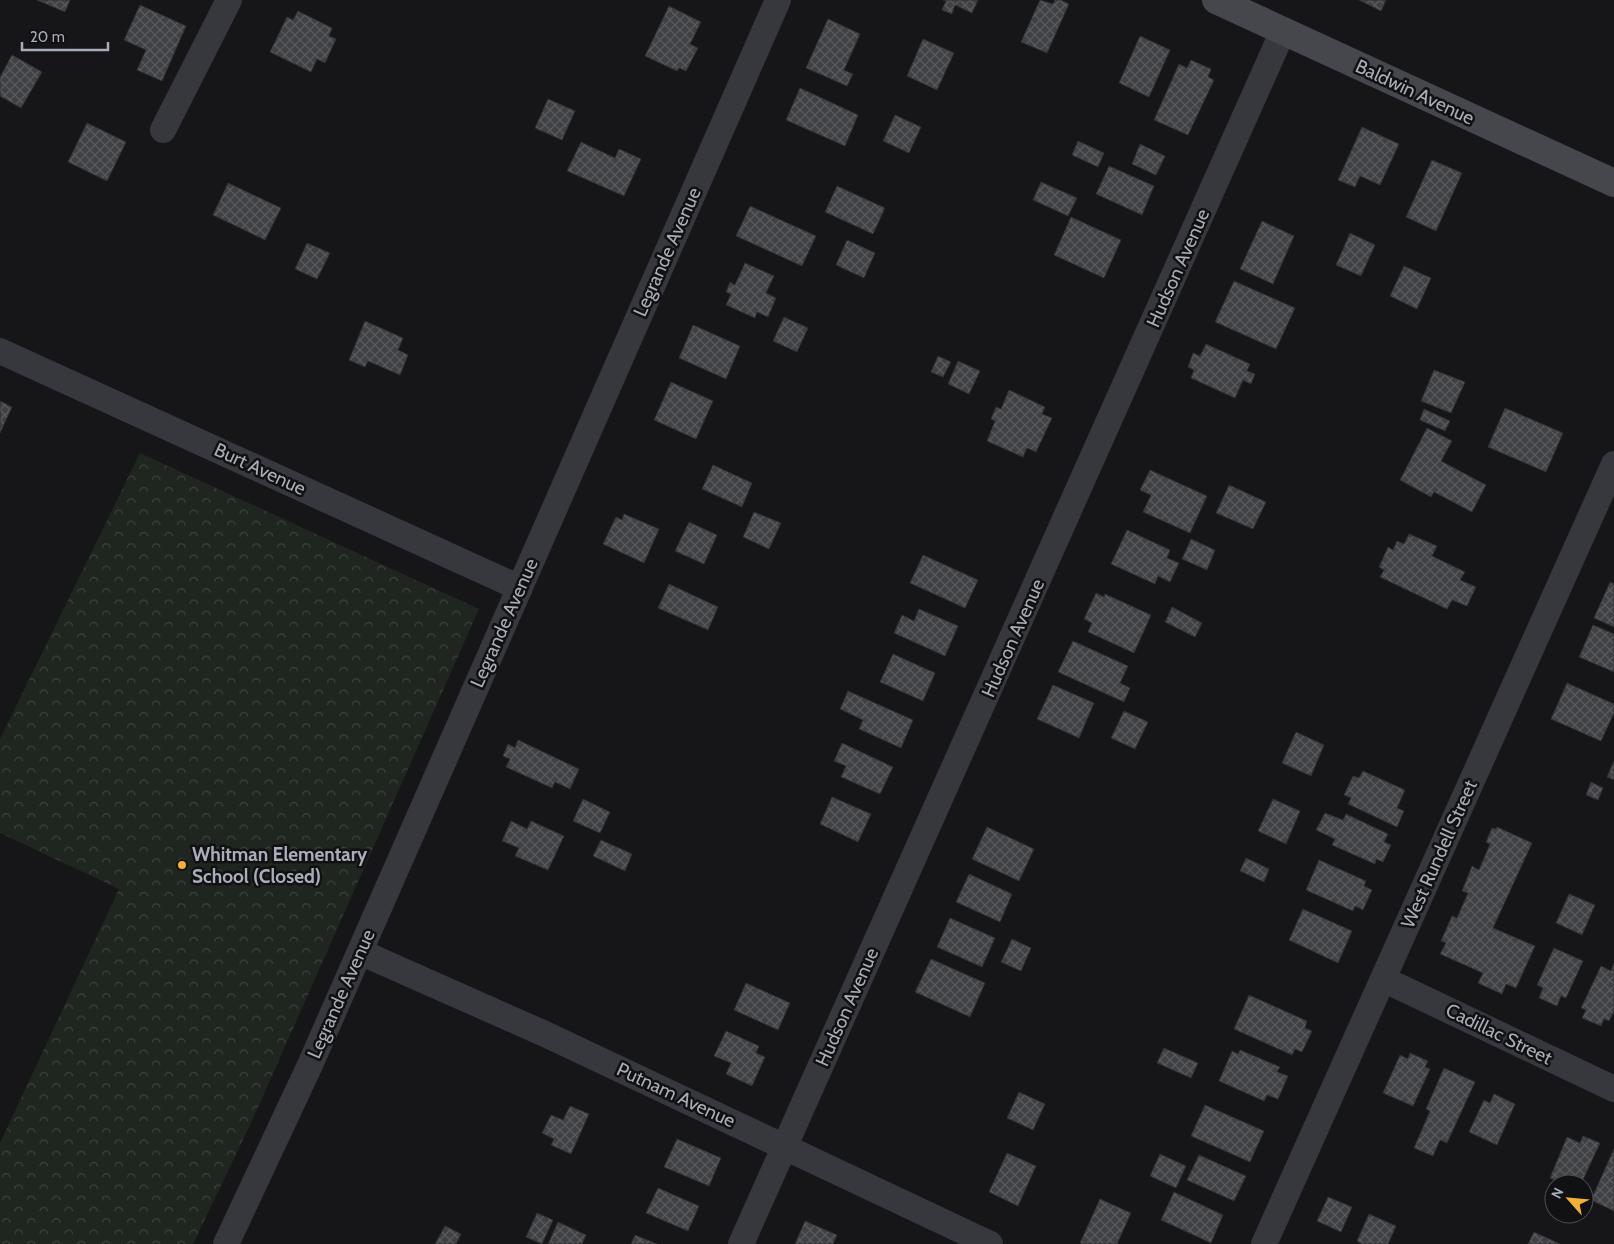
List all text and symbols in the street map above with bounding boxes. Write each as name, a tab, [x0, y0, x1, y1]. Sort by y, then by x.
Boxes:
scale bar	[22, 20, 109, 52]
text: 20 m	[30, 28, 65, 46]
street label: Baldwin Avenue	[1352, 54, 1478, 130]
street label: Legrande Avenue	[628, 184, 706, 320]
street label: Hudson Avenue	[1142, 205, 1214, 331]
street label: Burt Avenue	[211, 438, 310, 500]
street label: Legrande Avenue	[465, 555, 543, 691]
street label: Hudson Avenue	[977, 575, 1049, 701]
street label: West Rundell Street	[1396, 776, 1482, 932]
place label: Whitman Elementary School (Closed)	[192, 843, 368, 888]
marker: Whitman Elementary School (Closed)	[176, 859, 188, 871]
street label: Legrande Avenue	[302, 926, 380, 1062]
street label: Hudson Avenue	[811, 944, 883, 1070]
street label: Cadillac Street	[1442, 998, 1556, 1070]
street label: Putnam Avenue	[613, 1058, 739, 1133]
north arrow	[1544, 1174, 1594, 1224]
text: N	[1547, 1185, 1568, 1202]

